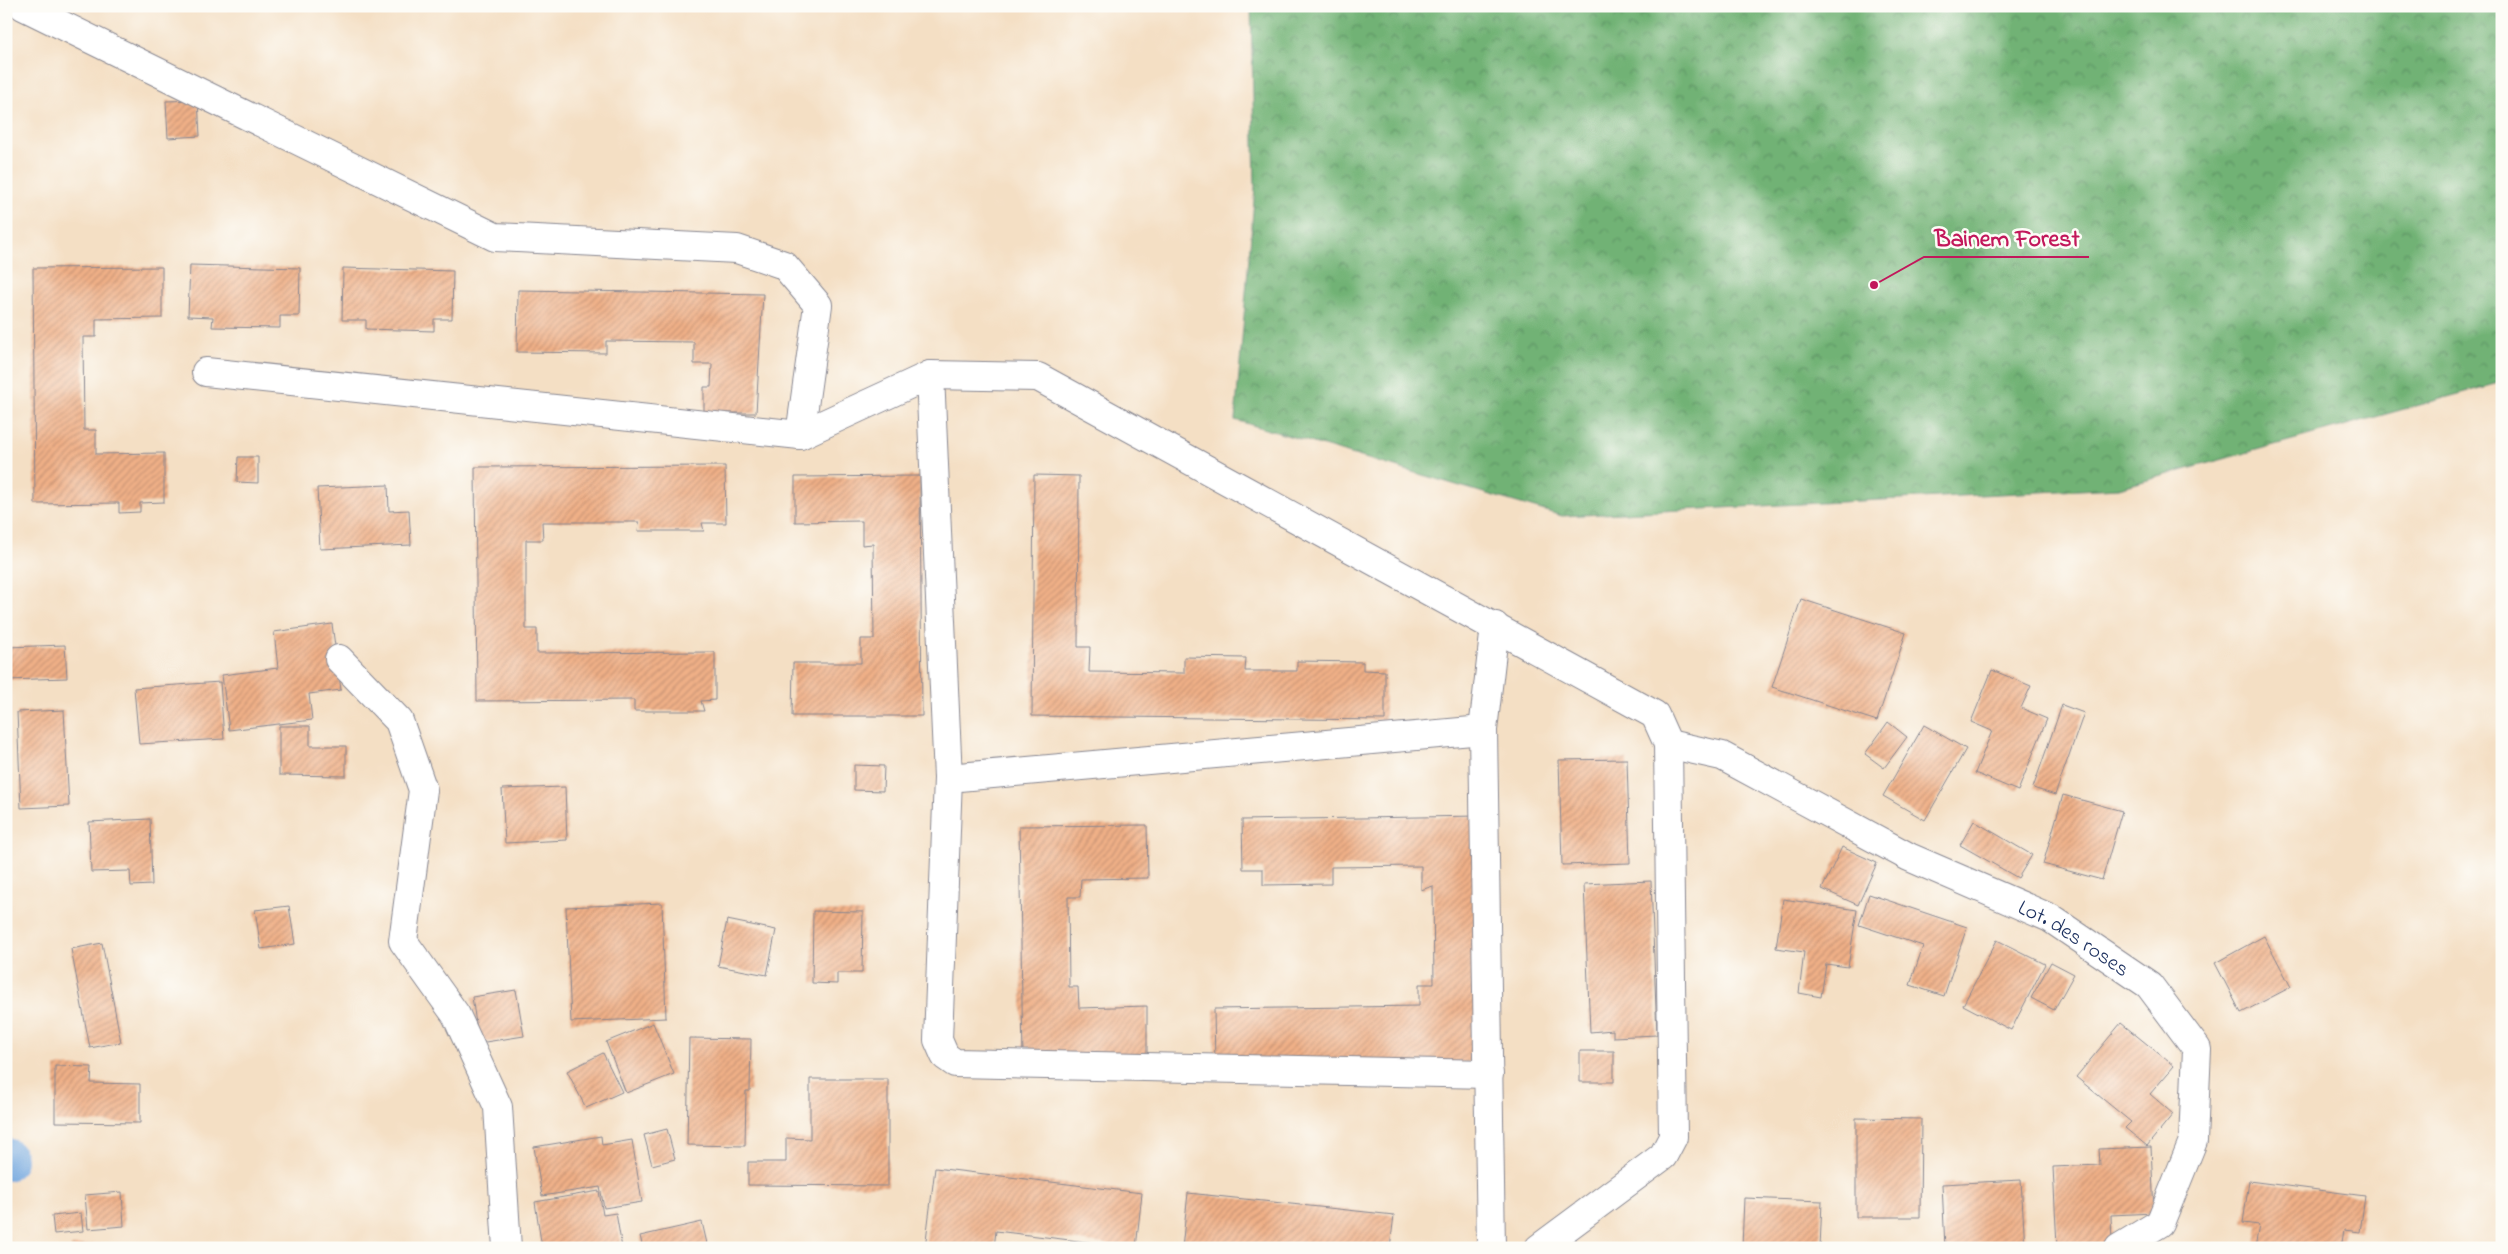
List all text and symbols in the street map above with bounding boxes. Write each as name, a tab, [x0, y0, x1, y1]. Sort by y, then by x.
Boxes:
callout: Bainem Forest	[1924, 218, 2089, 257]
text: Bainem Forest	[1934, 223, 2080, 258]
street label: Lot. des roses	[2012, 893, 2135, 986]

